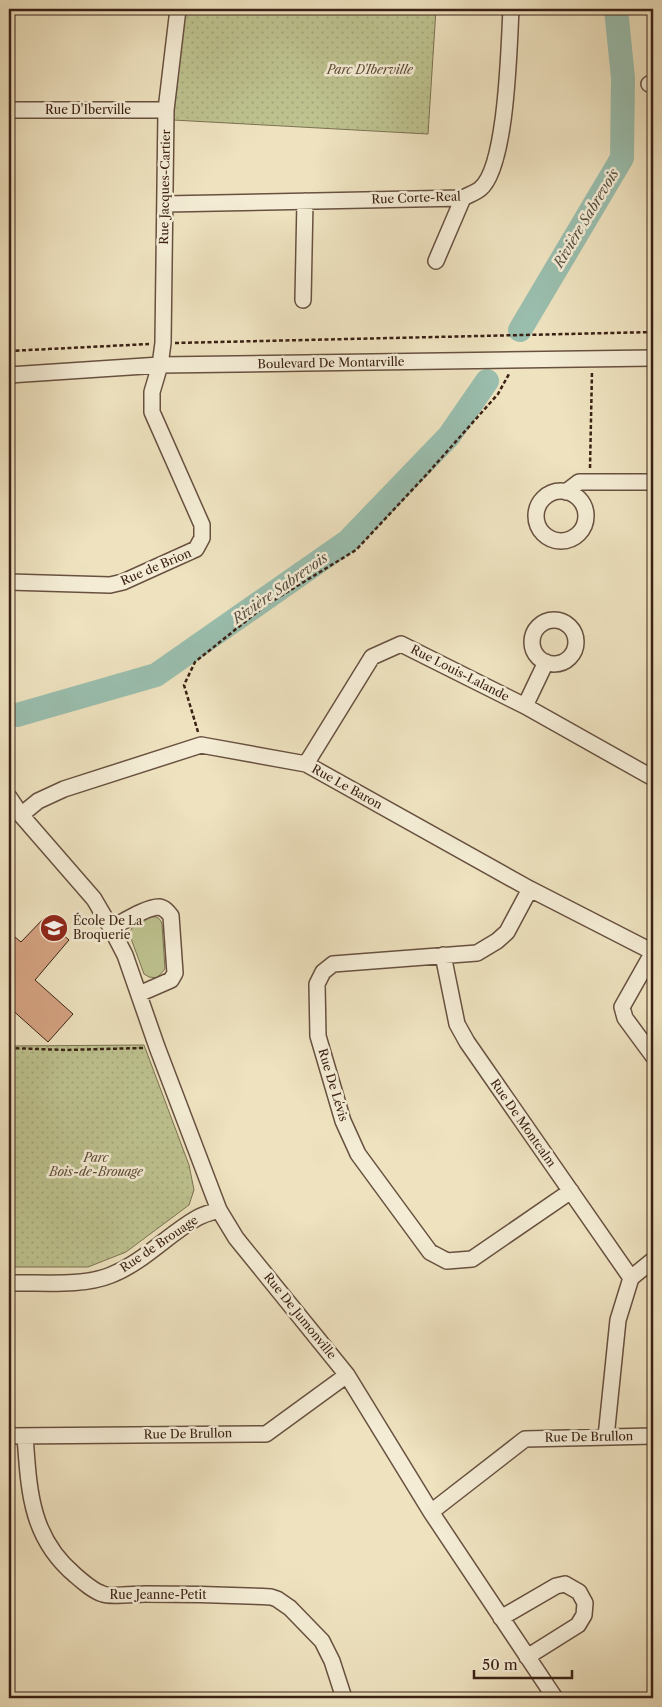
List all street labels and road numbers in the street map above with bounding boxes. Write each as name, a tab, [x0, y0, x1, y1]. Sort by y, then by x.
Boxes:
street label: Rue D'Iberville	[45, 102, 131, 117]
street label: Rue Jacques-Cartier	[156, 129, 173, 245]
street label: Rue Corte-Real	[371, 188, 461, 207]
street label: Boulevard De Montarville	[257, 354, 405, 371]
street label: Rue de Brion	[118, 545, 194, 588]
street label: Rue Louis-Lalande	[408, 641, 512, 704]
street label: Rue Le Baron	[309, 761, 386, 812]
street label: Rue De Lévis	[315, 1047, 352, 1123]
street label: Rue De Montcalm	[487, 1076, 559, 1170]
street label: Rue de Brouage	[117, 1212, 201, 1275]
street label: Rue De Jumonville	[261, 1269, 340, 1362]
street label: Rue De Brullon	[144, 1425, 233, 1442]
street label: Rue De Brullon	[545, 1428, 634, 1445]
street label: Rue Jeanne-Petit	[110, 1587, 207, 1602]

